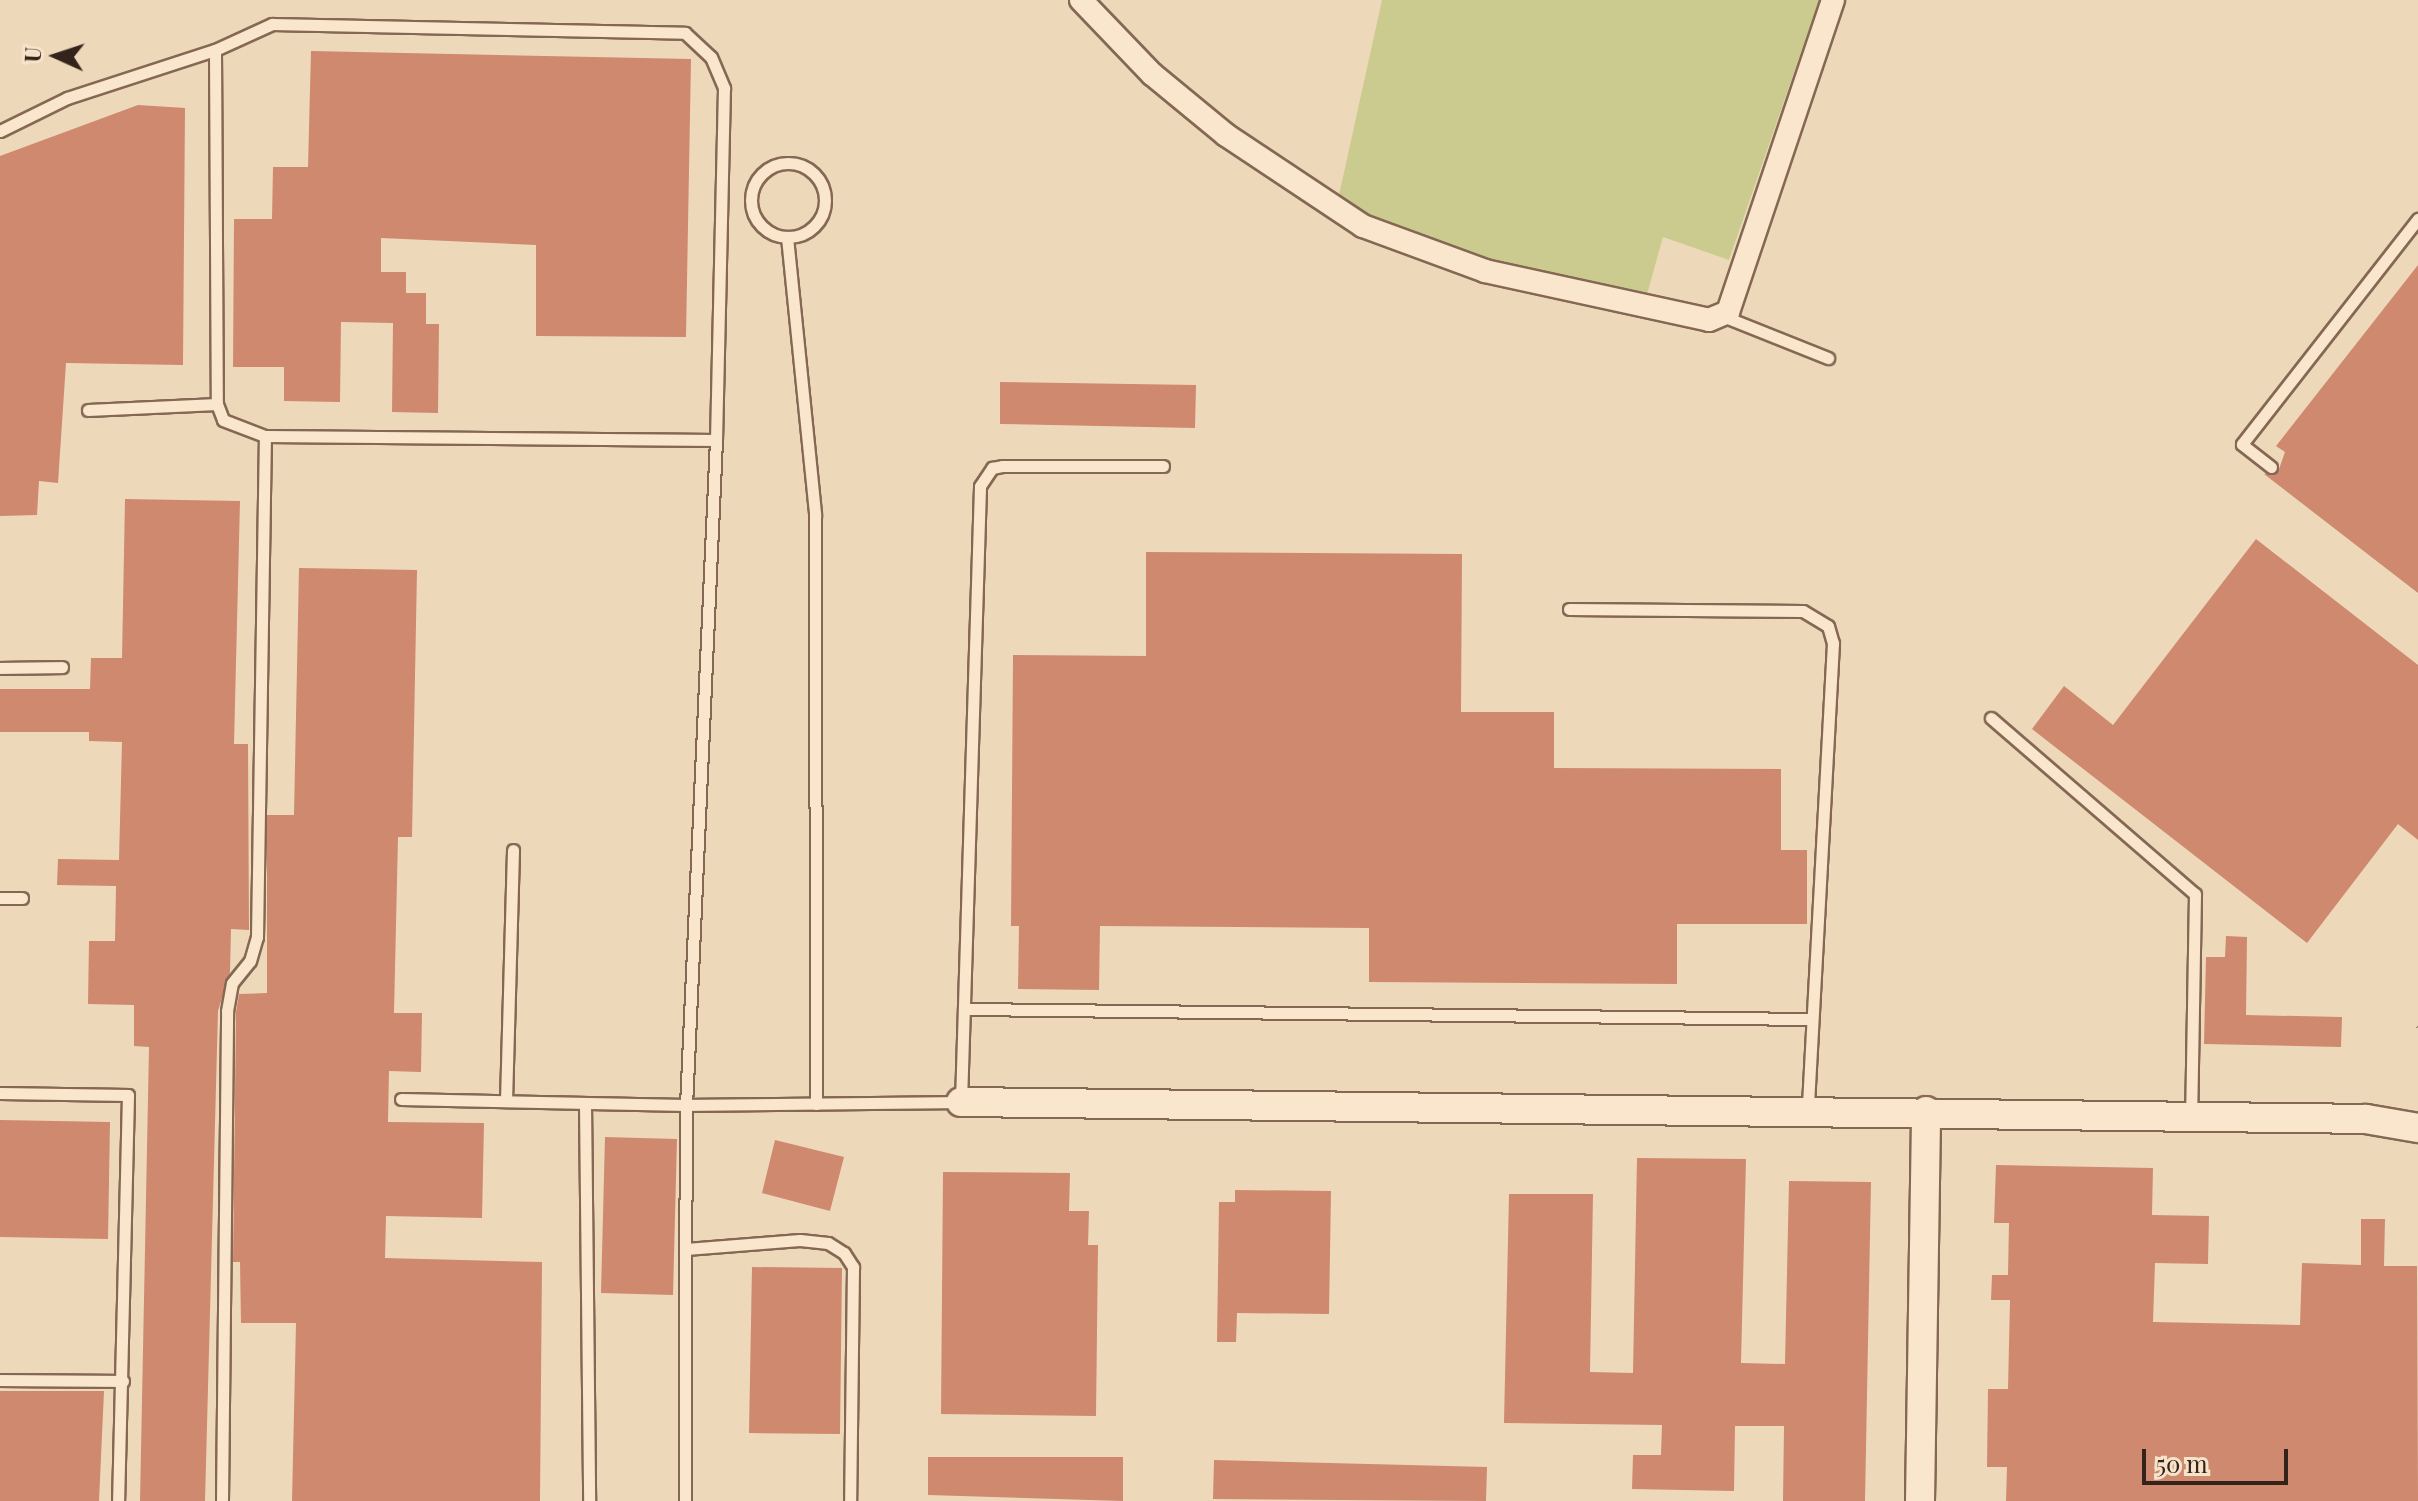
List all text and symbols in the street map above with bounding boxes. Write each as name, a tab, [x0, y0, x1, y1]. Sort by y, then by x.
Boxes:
north arrow	[16, 16, 96, 96]
text: U	[17, 46, 47, 63]
scale bar	[2146, 1433, 2292, 1483]
text: 50 m	[2156, 1447, 2208, 1479]

